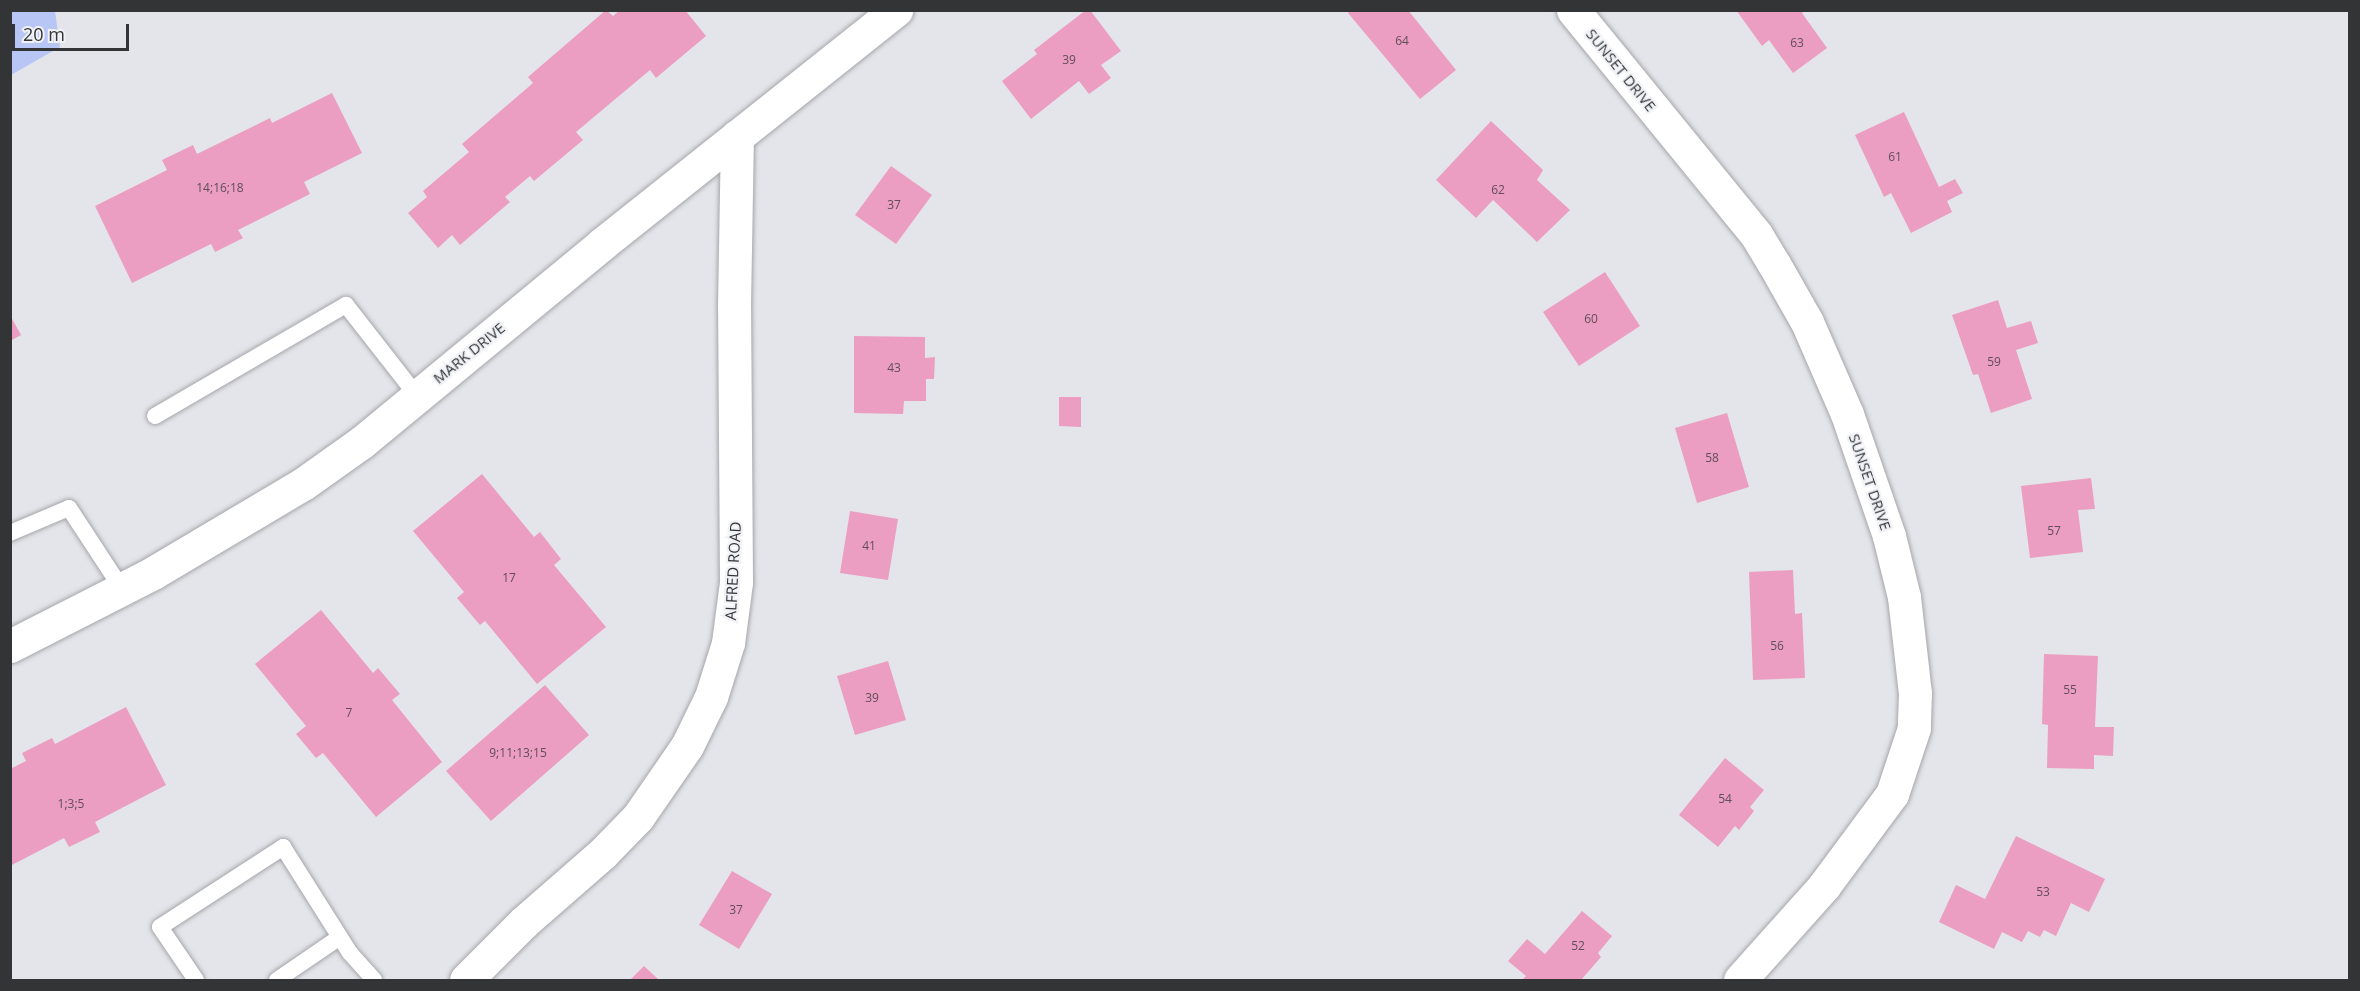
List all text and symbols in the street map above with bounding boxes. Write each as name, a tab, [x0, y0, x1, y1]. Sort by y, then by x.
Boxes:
scale bar	[15, 12, 132, 50]
text: 20 m	[23, 22, 65, 46]
street label: SUNSET DRIVE	[1582, 25, 1660, 115]
house number: 64	[1395, 34, 1409, 48]
house number: 63	[1790, 36, 1804, 50]
house number: 39	[1062, 53, 1076, 67]
house number: 61	[1888, 150, 1902, 164]
house number: 14;16;18	[196, 181, 244, 195]
house number: 62	[1491, 183, 1505, 197]
house number: 37	[887, 198, 901, 212]
house number: 60	[1584, 312, 1598, 326]
street label: MARK DRIVE	[430, 319, 508, 387]
house number: 59	[1987, 355, 2001, 369]
house number: 43	[887, 361, 901, 375]
street label: SUNSET DRIVE	[1845, 431, 1895, 533]
house number: 58	[1705, 451, 1719, 465]
street label: ALFRED ROAD	[721, 521, 745, 621]
house number: 57	[2047, 524, 2061, 538]
house number: 41	[862, 539, 876, 553]
house number: 17	[502, 571, 516, 585]
house number: 56	[1770, 639, 1784, 653]
house number: 55	[2063, 683, 2077, 697]
house number: 39	[865, 691, 879, 705]
house number: 7	[346, 706, 352, 720]
house number: 9;11;13;15	[489, 746, 547, 760]
house number: 54	[1718, 792, 1732, 806]
house number: 1;3;5	[58, 797, 84, 811]
house number: 53	[2036, 885, 2050, 899]
house number: 37	[729, 903, 743, 917]
house number: 52	[1571, 939, 1585, 953]

